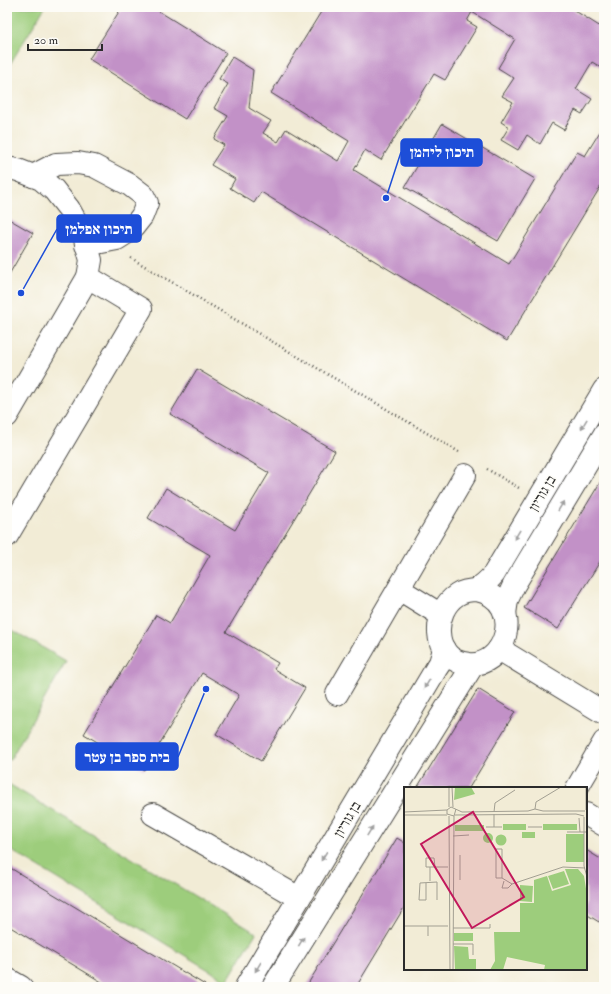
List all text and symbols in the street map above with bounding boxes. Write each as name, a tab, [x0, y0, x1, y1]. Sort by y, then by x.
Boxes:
scale bar	[28, 26, 102, 52]
text: 20 m	[34, 33, 59, 48]
callout: תיכון ליהמן	[401, 139, 482, 166]
text: תיכון ליהמן	[410, 143, 474, 162]
callout: תיכון אפלמן	[57, 215, 141, 242]
text: תיכון אפלמן	[65, 220, 133, 239]
one-way arrow	[580, 419, 588, 429]
street label: בן גוריון	[525, 472, 560, 514]
one-way arrow	[558, 500, 565, 512]
one-way arrow	[513, 530, 521, 540]
one-way arrow	[424, 678, 431, 690]
callout: בית ספר בן עטר	[76, 743, 178, 770]
text: בית ספר בן עטר	[84, 748, 170, 767]
inset map	[404, 787, 587, 970]
street label: בן גוריון	[330, 798, 365, 840]
one-way arrow	[366, 825, 373, 837]
one-way arrow	[321, 850, 328, 862]
one-way arrow	[298, 936, 305, 948]
one-way arrow	[254, 961, 261, 973]

